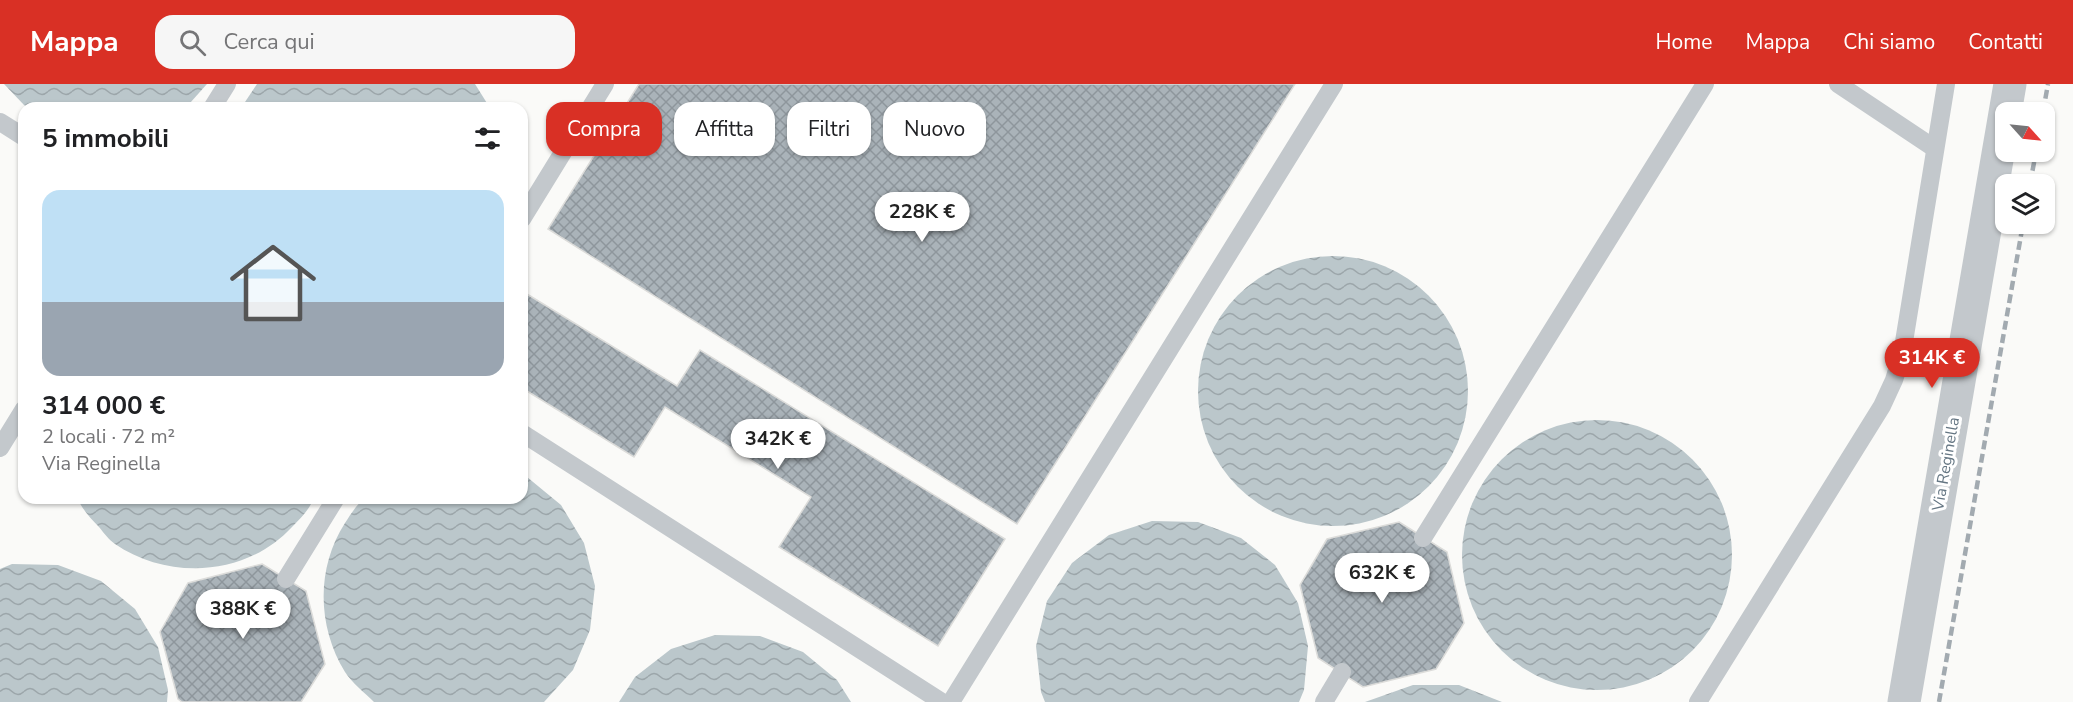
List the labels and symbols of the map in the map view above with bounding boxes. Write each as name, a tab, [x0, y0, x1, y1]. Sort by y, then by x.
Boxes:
north arrow	[1995, 102, 2055, 162]
pin: 228K €	[873, 192, 971, 243]
pin: 314K €	[1883, 338, 1981, 389]
street label: Via Reginella	[1927, 415, 1965, 514]
pin: 342K €	[729, 419, 827, 470]
pin: 632K €	[1333, 553, 1431, 604]
pin: 388K €	[194, 589, 292, 640]

